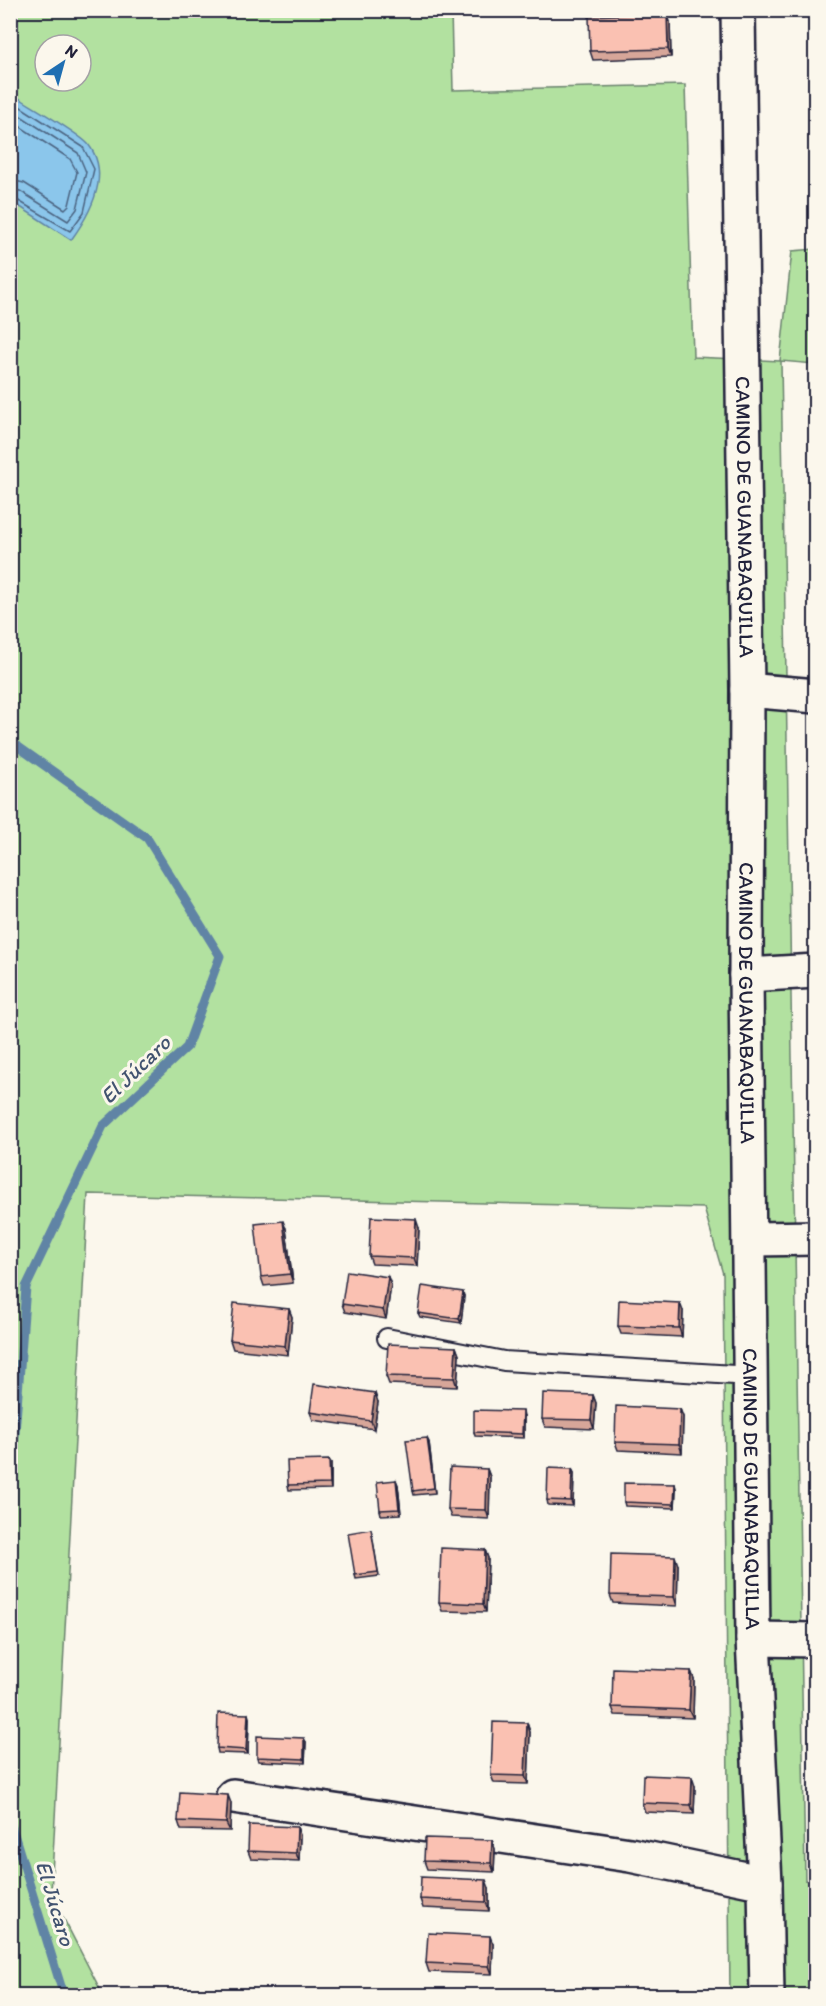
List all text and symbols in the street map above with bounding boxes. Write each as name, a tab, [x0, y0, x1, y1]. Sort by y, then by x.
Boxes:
north arrow	[33, 33, 93, 93]
text: N	[62, 40, 81, 62]
street label: CAMINO DE GUANABAQUILLA	[731, 376, 760, 659]
street label: CAMINO DE GUANABAQUILLA	[734, 862, 761, 1145]
water label: El Júcaro	[95, 1029, 177, 1109]
street label: CAMINO DE GUANABAQUILLA	[738, 1348, 766, 1631]
water label: El Júcaro	[30, 1857, 81, 1950]

